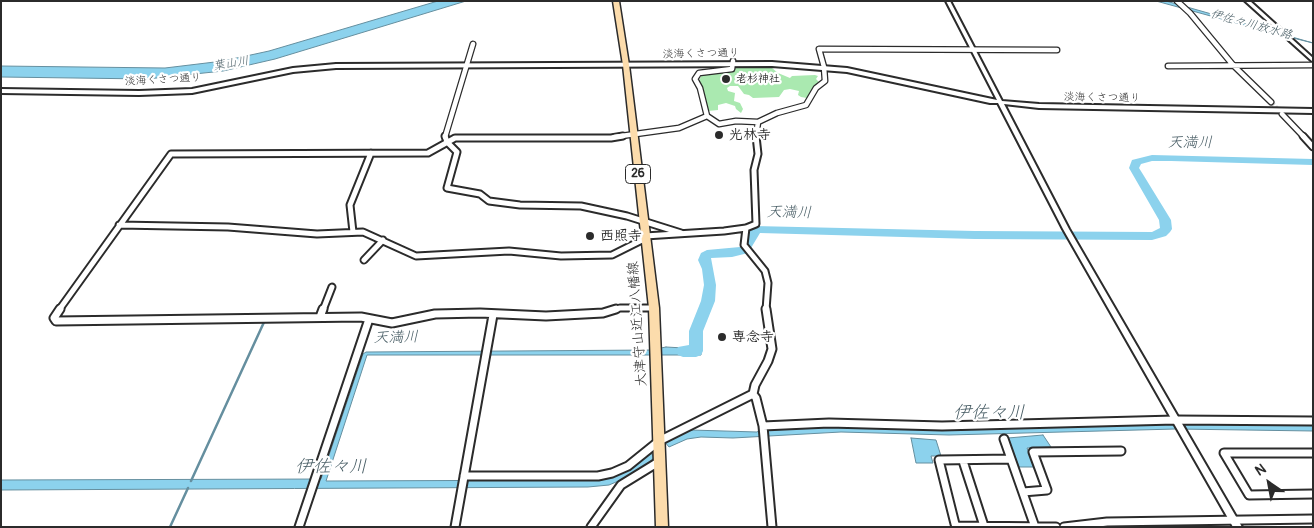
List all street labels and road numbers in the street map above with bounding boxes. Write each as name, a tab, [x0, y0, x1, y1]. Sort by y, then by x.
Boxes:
street label: 淡海くさつ通り	[662, 47, 740, 61]
street label: 淡海くさつ通り	[124, 71, 202, 89]
street label: 淡海くさつ通り	[1063, 91, 1141, 105]
road number: 26	[626, 164, 650, 183]
street label: 大津守山近江八幡線	[625, 261, 651, 387]

